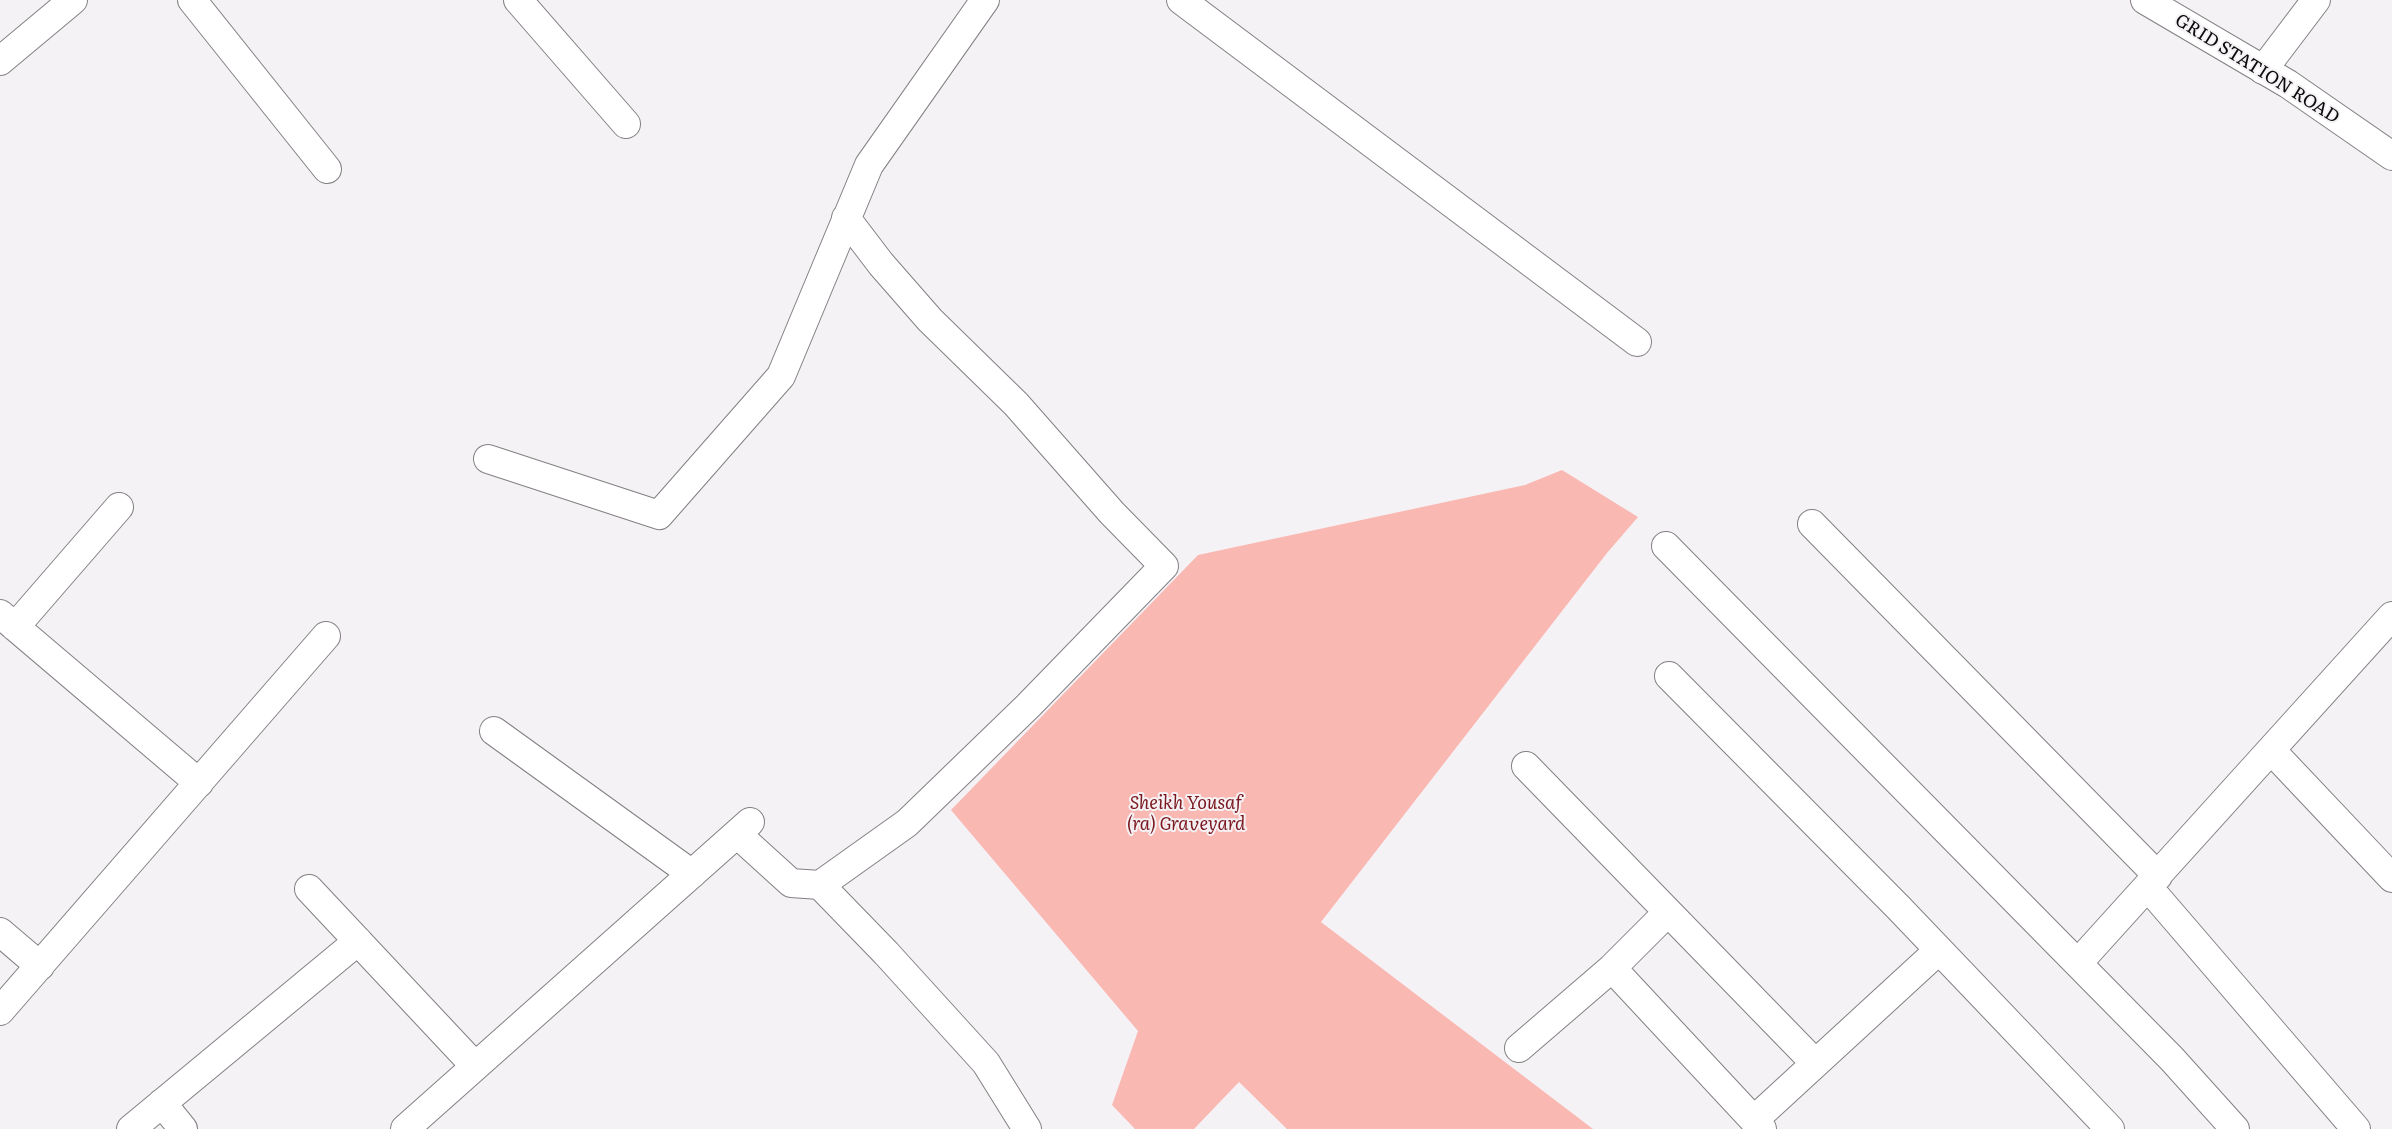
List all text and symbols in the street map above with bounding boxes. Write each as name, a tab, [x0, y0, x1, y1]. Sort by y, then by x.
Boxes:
street label: GRID STATION ROAD	[2171, 10, 2343, 128]
park label: Sheikh Yousaf (ra) Graveyard	[1127, 793, 1245, 836]

